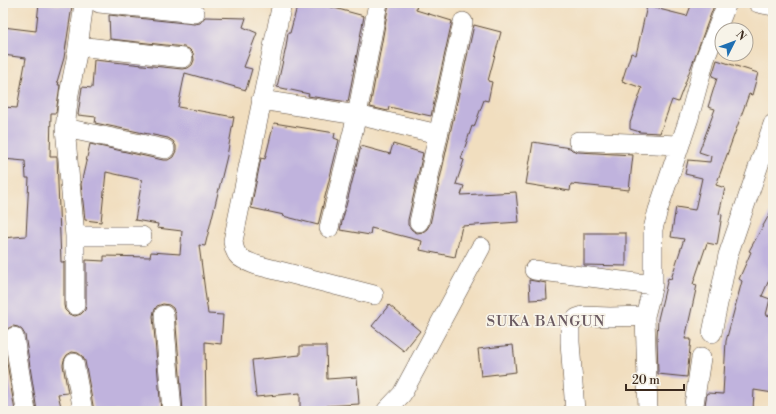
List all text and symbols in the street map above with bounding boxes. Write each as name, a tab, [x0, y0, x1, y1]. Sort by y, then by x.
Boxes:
north arrow	[714, 22, 754, 62]
text: N	[733, 28, 749, 44]
district label: SUKA BANGUN	[487, 312, 606, 331]
scale bar	[626, 366, 684, 392]
text: 20 m	[632, 373, 660, 388]

